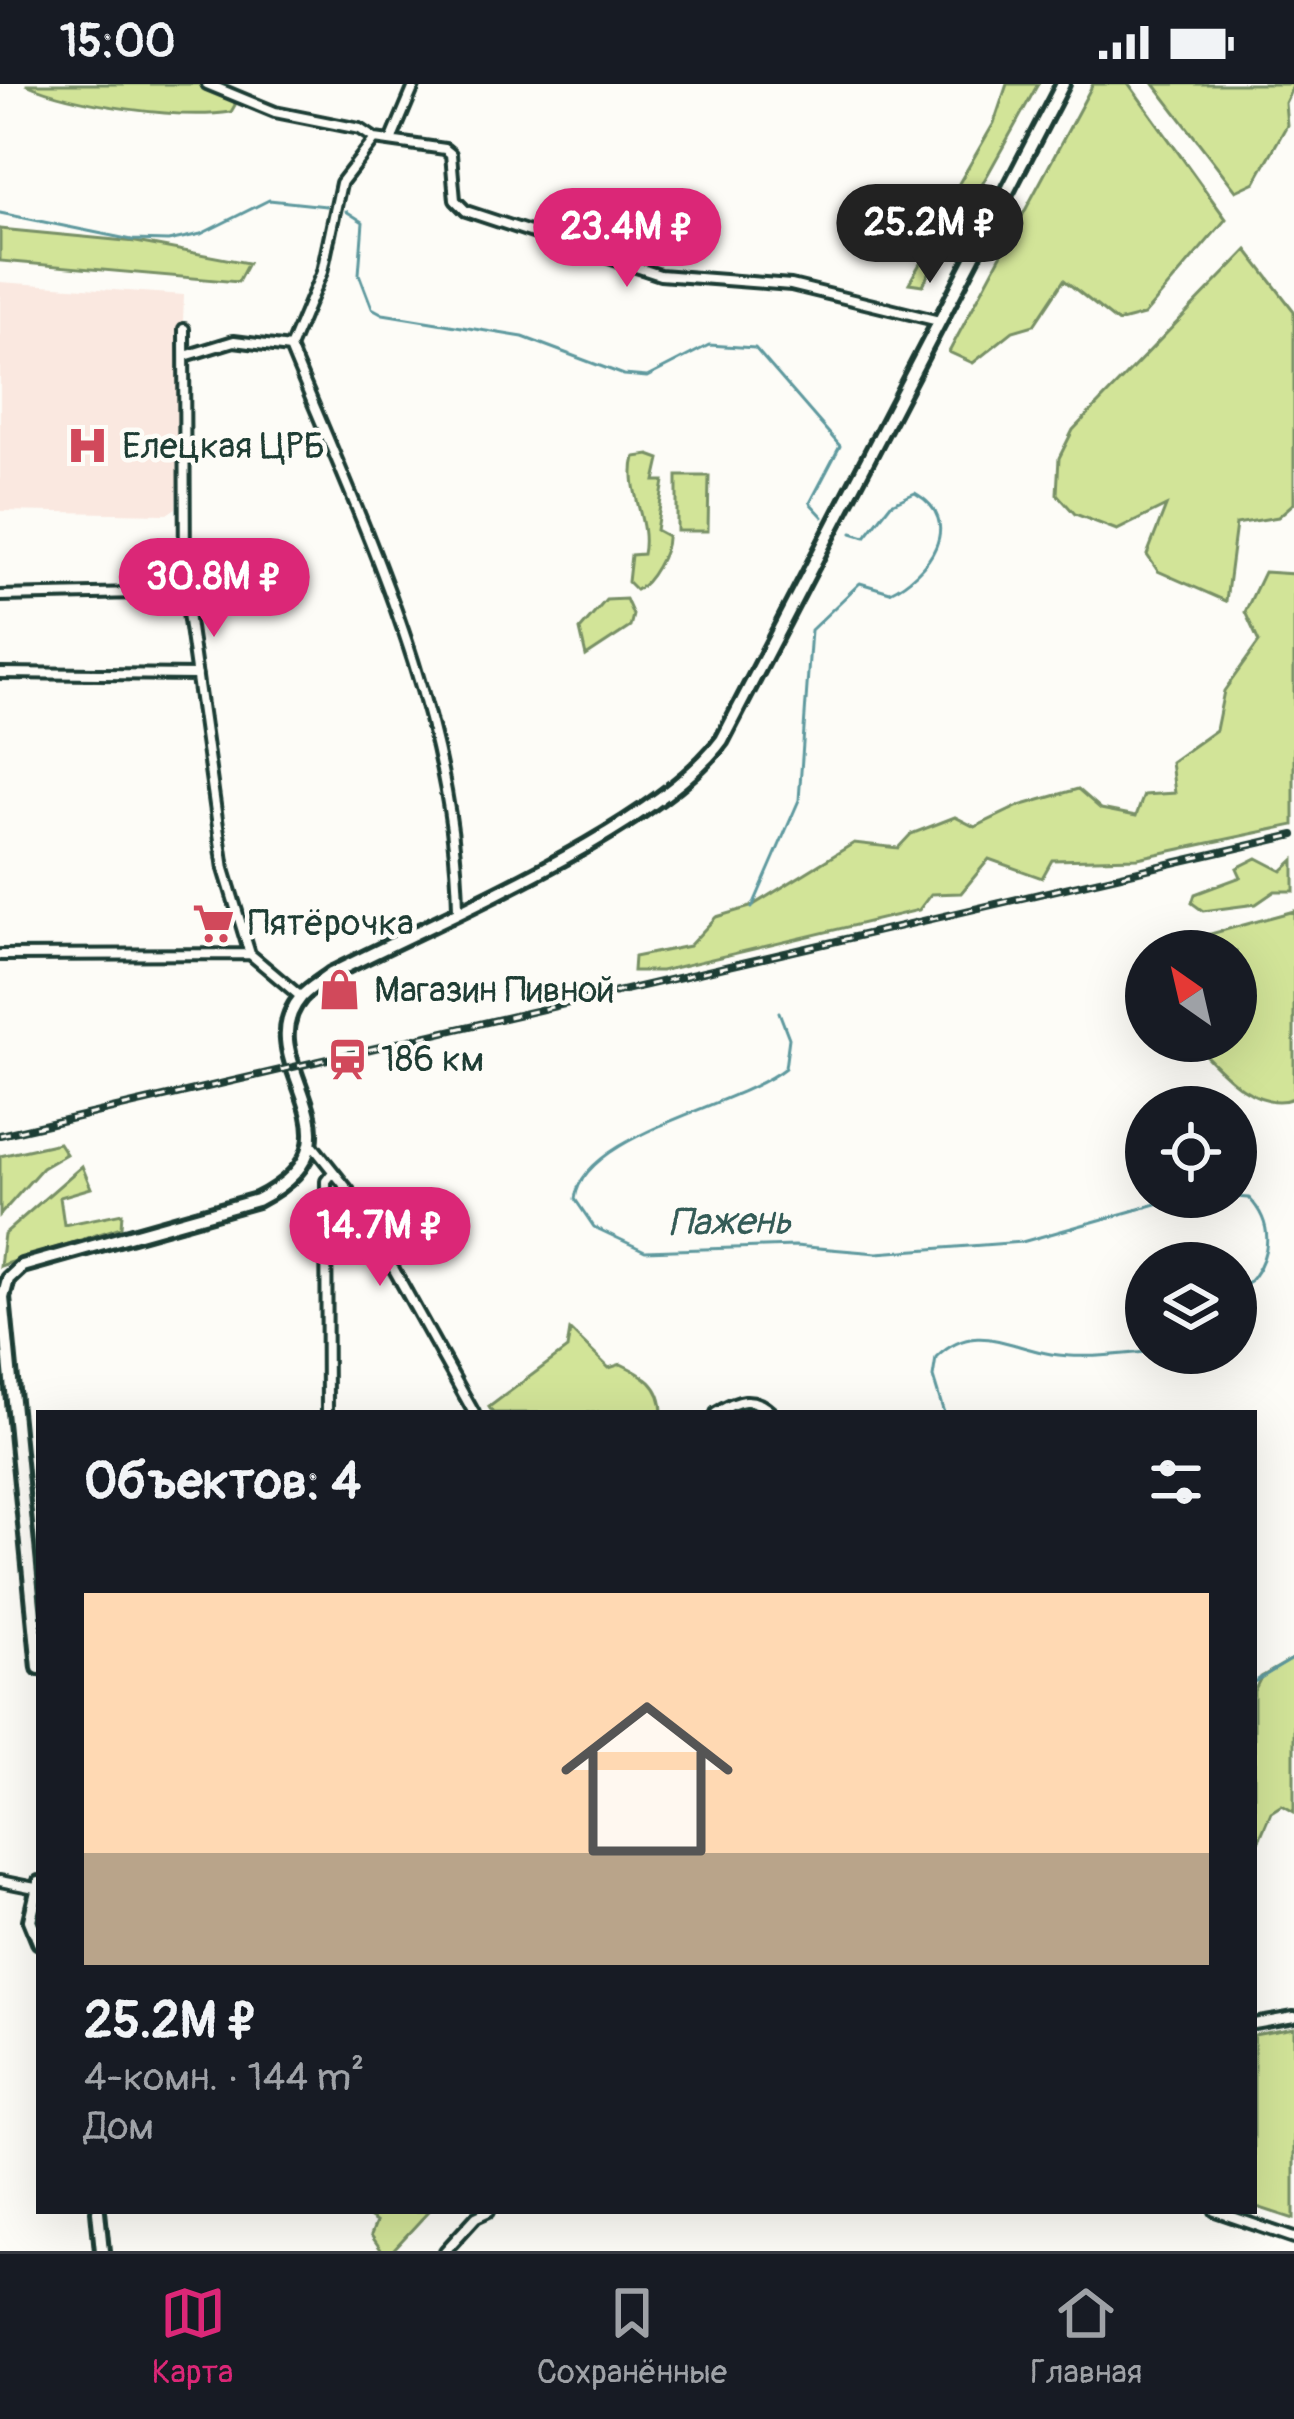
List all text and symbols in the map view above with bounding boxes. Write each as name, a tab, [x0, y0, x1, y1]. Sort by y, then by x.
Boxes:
text: 15:00	[60, 14, 175, 70]
pin: 25.2M ₽	[819, 184, 1041, 286]
pin: 23.4M ₽	[516, 188, 738, 290]
text: 25.2M ₽	[863, 198, 997, 247]
text: 23.4M ₽	[560, 202, 694, 251]
hospital icon: Елецкая ЦРБ	[65, 423, 111, 469]
place label: Елецкая ЦРБ	[122, 424, 325, 469]
pin: 30.8M ₽	[103, 538, 325, 640]
text: 30.8M ₽	[146, 552, 282, 601]
supermarket icon: Пятёрочка	[191, 900, 237, 946]
place label: Пятёрочка	[248, 901, 414, 946]
north arrow	[1125, 930, 1257, 1062]
map controls	[1125, 930, 1257, 1374]
shop icon: Магазин Пивной	[317, 967, 363, 1013]
place label: Магазин Пивной	[374, 968, 615, 1013]
station icon: 186 км	[324, 1036, 370, 1082]
place label: 186 км	[381, 1037, 484, 1082]
button: locate	[1125, 1086, 1257, 1218]
pin: 14.7M ₽	[269, 1187, 491, 1289]
water label: Пажень	[668, 1196, 792, 1248]
text: 14.7M ₽	[317, 1201, 443, 1250]
button: layers	[1125, 1242, 1257, 1374]
icon: filters	[1143, 1449, 1209, 1515]
text: Объектов: 4	[84, 1450, 361, 1514]
icon: home	[539, 1671, 755, 1887]
text: 25.2M ₽	[84, 1989, 258, 2053]
text: 4-комн. · 144 m²	[84, 2053, 364, 2102]
text: Дом	[84, 2102, 154, 2151]
tab: Карта	[152, 2280, 233, 2393]
tab: Сохранённые	[537, 2280, 727, 2393]
tab: Главная	[1030, 2280, 1142, 2393]

